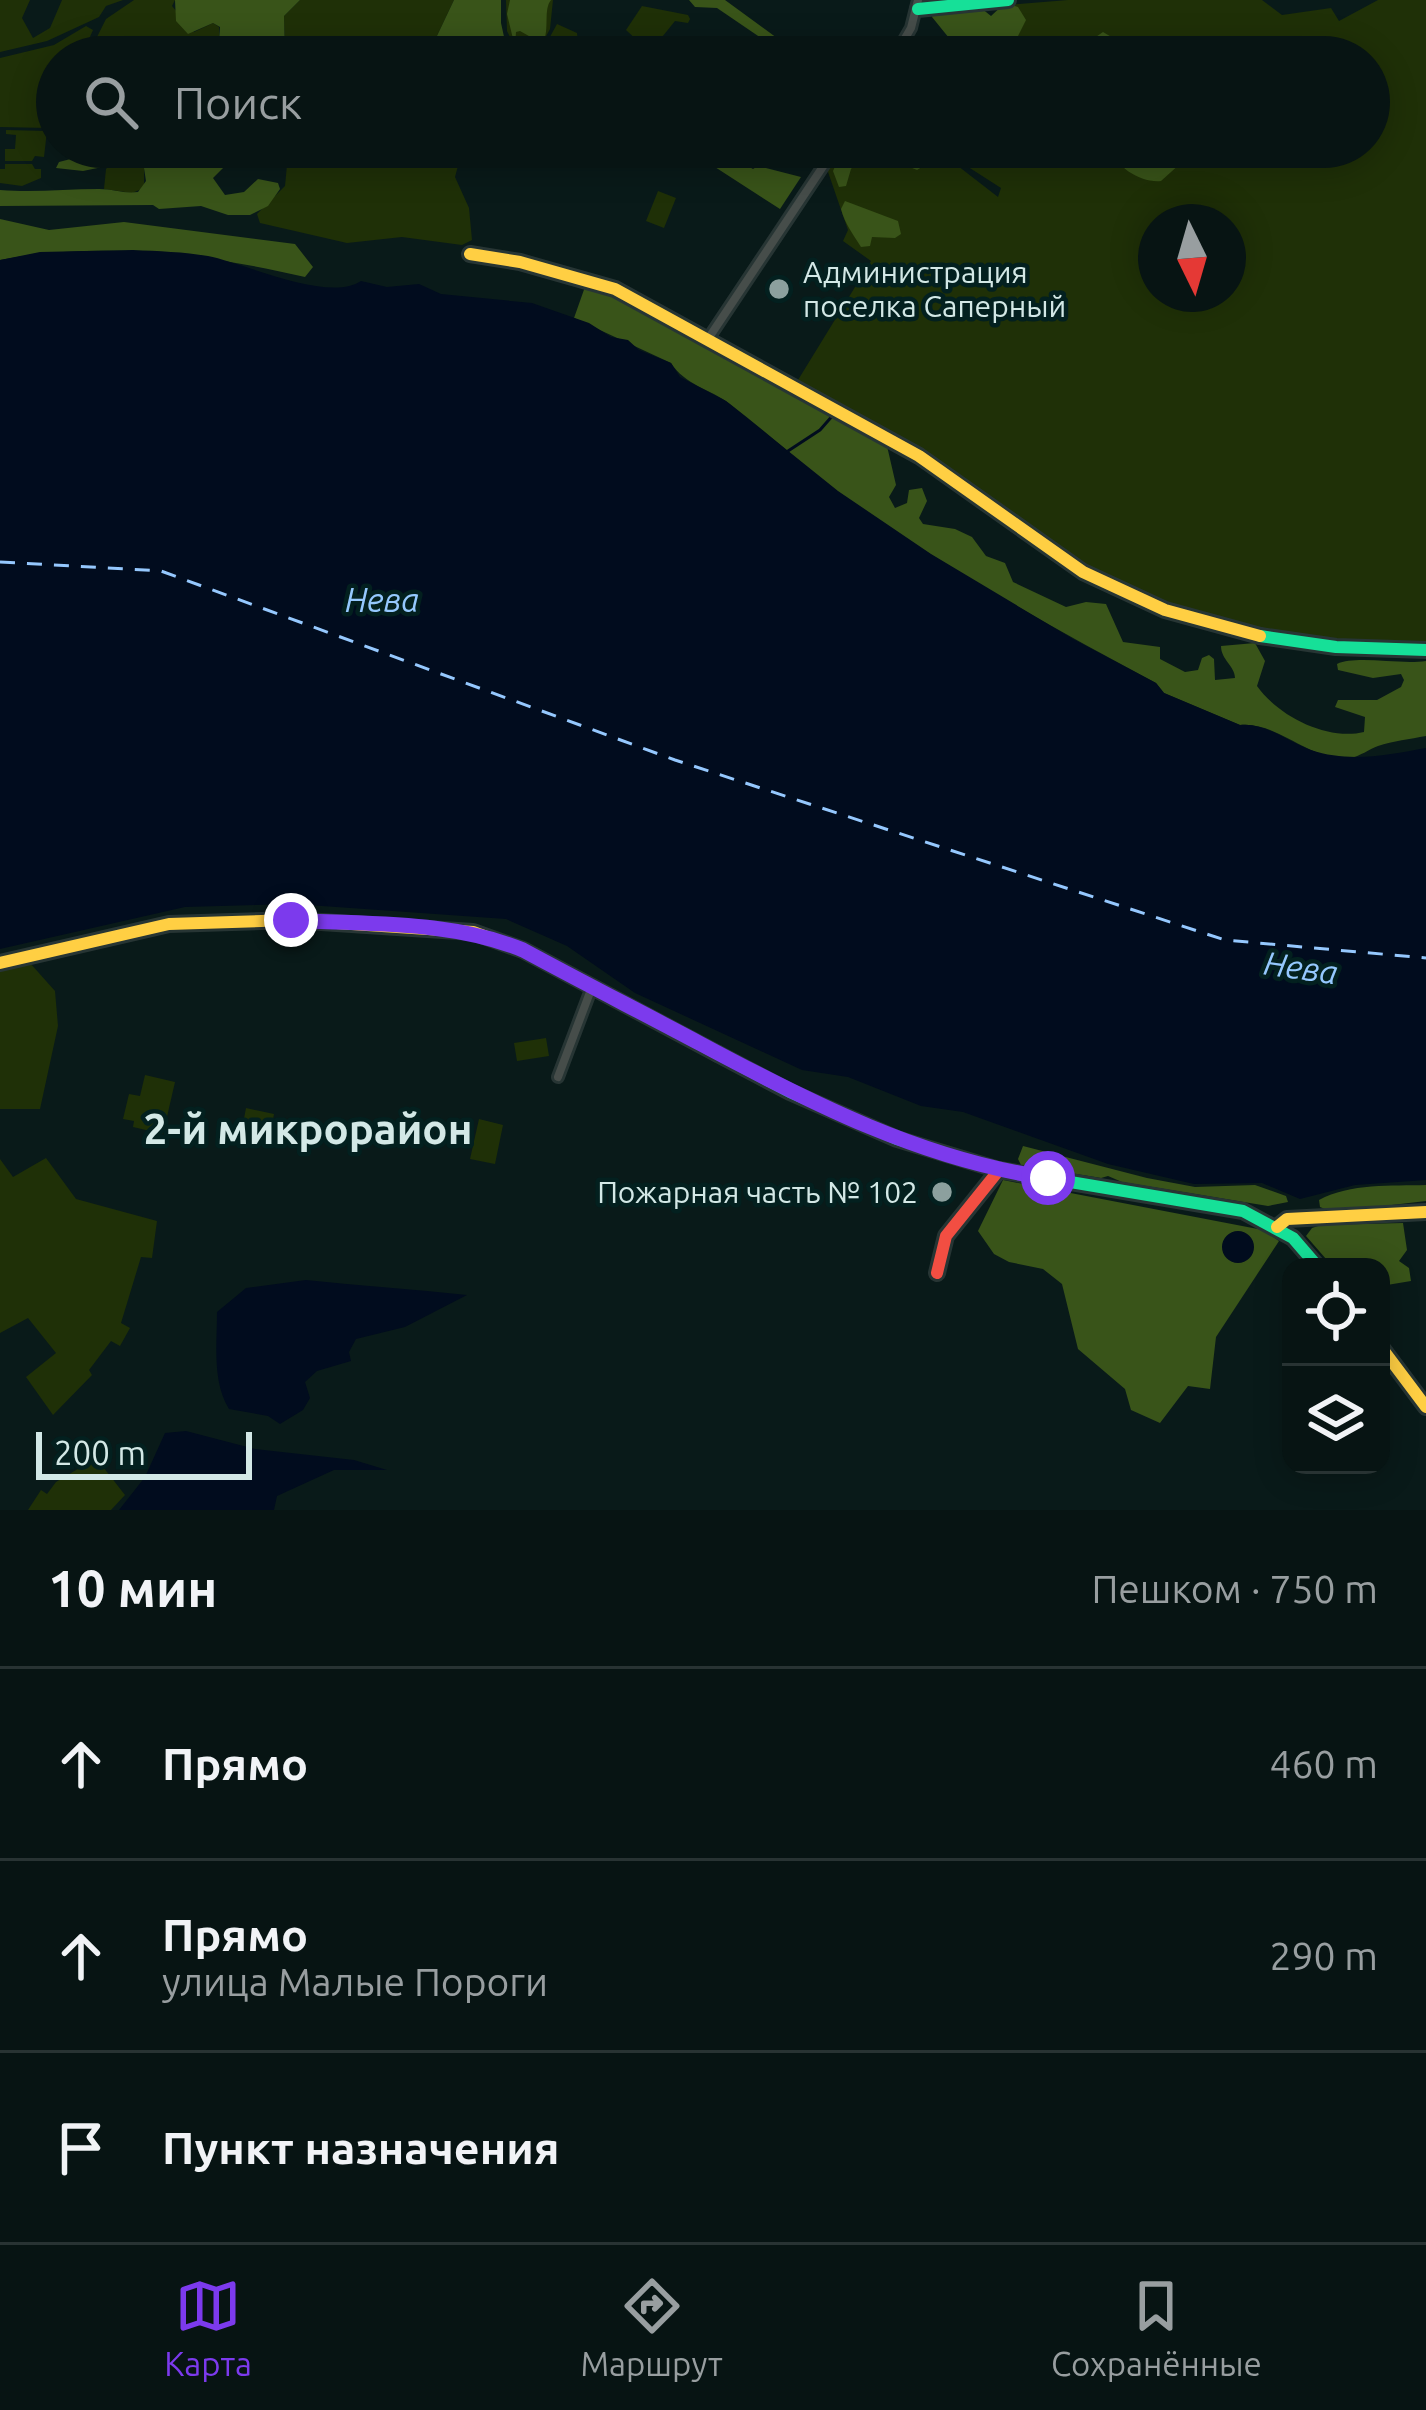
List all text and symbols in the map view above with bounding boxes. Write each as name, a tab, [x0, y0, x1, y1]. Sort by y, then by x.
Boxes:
search box	[36, 36, 1390, 168]
icon: search	[78, 69, 144, 135]
text: Поиск	[174, 77, 302, 128]
north arrow	[1138, 204, 1246, 312]
place label: Администрация поселка Саперный	[803, 255, 1066, 323]
marker: Администрация поселка Саперный	[766, 276, 792, 302]
water label: Нева	[345, 581, 419, 618]
route end	[264, 893, 318, 947]
water label: Нева	[1262, 944, 1340, 990]
district label: 2-й микрорайон	[144, 1105, 472, 1152]
route start	[1021, 1151, 1075, 1205]
place label: Пожарная часть № 102	[597, 1175, 918, 1209]
marker: Пожарная часть № 102	[929, 1179, 955, 1205]
map controls	[1282, 1258, 1390, 1474]
button: locate	[1282, 1258, 1390, 1366]
button: layers	[1282, 1366, 1390, 1474]
scale bar	[36, 1426, 252, 1479]
text: 200 m	[54, 1434, 146, 1471]
text: 10 мин	[48, 1559, 217, 1617]
text: Пешком · 750 m	[1091, 1567, 1378, 1610]
icon: ahead	[48, 1731, 114, 1797]
text: Прямо	[162, 1738, 308, 1789]
text: 460 m	[1269, 1742, 1378, 1785]
text: Прямо	[162, 1909, 308, 1960]
icon: ahead	[48, 1923, 114, 1989]
text: 290 m	[1269, 1934, 1378, 1977]
text: улица Малые Пороги	[162, 1960, 548, 2003]
icon: arrive	[48, 2115, 114, 2181]
text: Пункт назначения	[162, 2122, 560, 2173]
tab: Карта	[164, 2273, 252, 2382]
tab: Маршрут	[580, 2273, 723, 2382]
tab: Сохранённые	[1051, 2273, 1262, 2382]

